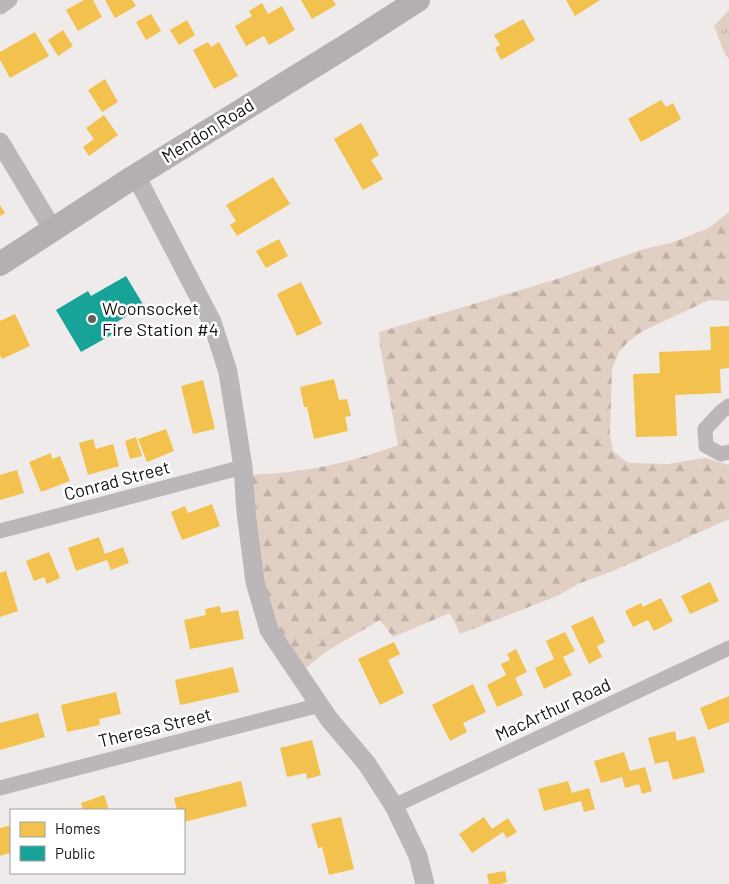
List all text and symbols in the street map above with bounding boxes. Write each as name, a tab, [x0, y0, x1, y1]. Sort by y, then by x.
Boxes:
street label: Mendon Road	[157, 93, 258, 167]
place label: Woonsocket Fire Station #4	[102, 297, 219, 340]
marker: Woonsocket Fire Station #4	[86, 313, 98, 325]
street label: Conrad Street	[61, 455, 172, 505]
street label: MacArthur Road	[491, 673, 614, 745]
street label: Theresa Street	[96, 702, 214, 752]
legend	[10, 809, 185, 874]
text: Homes	[55, 819, 100, 837]
text: Public	[55, 844, 95, 862]

